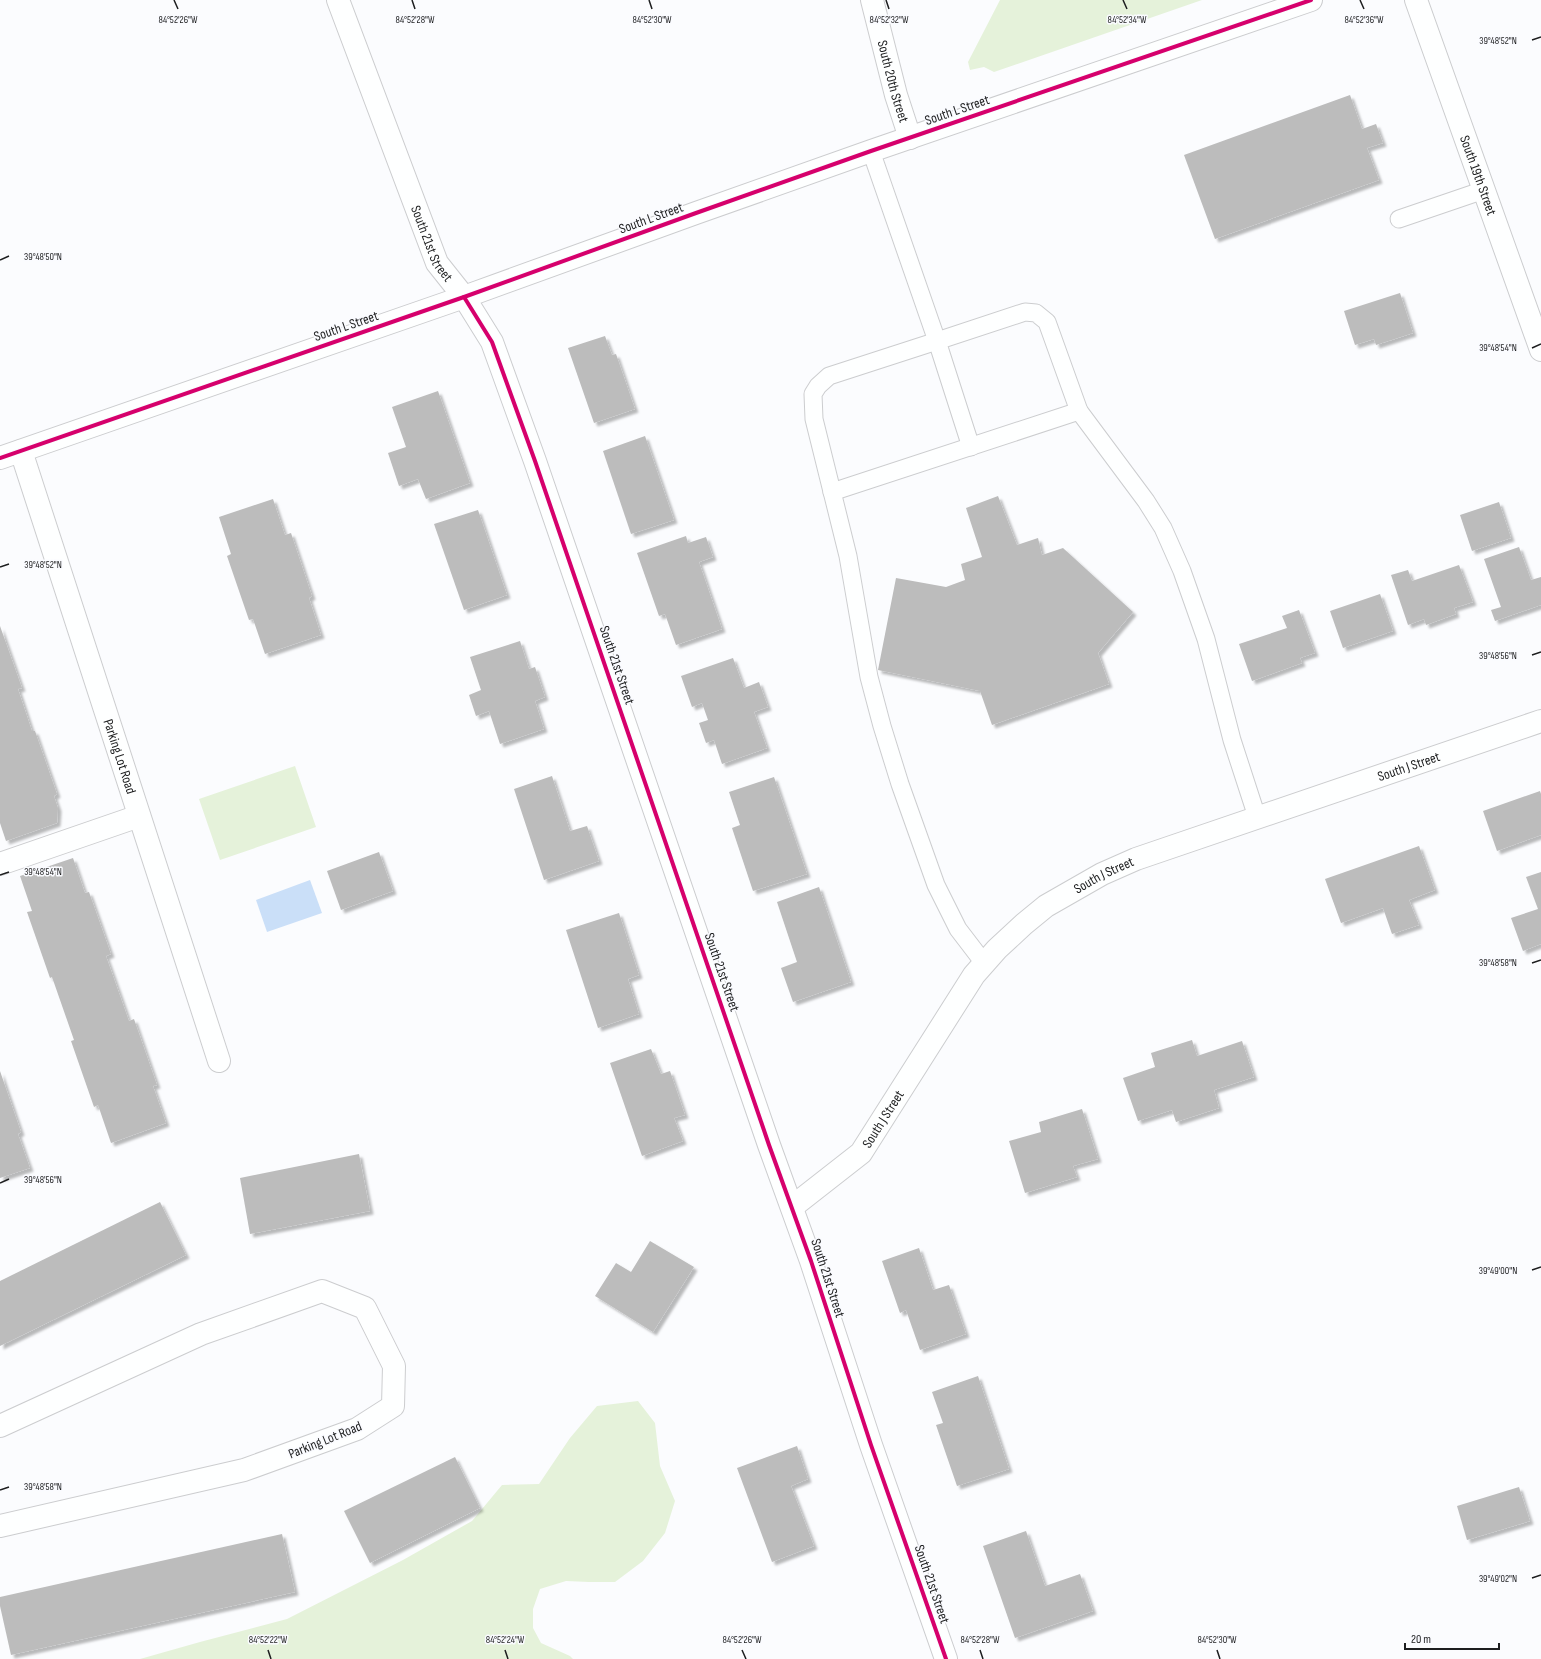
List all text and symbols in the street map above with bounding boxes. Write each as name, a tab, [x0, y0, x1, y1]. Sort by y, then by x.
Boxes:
text: 84°52'26"W	[159, 14, 198, 26]
text: 84°52'28"W	[396, 14, 435, 26]
text: 84°52'30"W	[632, 14, 672, 26]
text: 84°52'32"W	[870, 14, 909, 26]
text: 84°52'34"W	[1108, 14, 1147, 26]
text: 84°52'36"W	[1344, 14, 1384, 26]
text: 39°48'52"N	[1479, 35, 1517, 47]
street label: South 20th Street	[874, 38, 913, 124]
street label: South L Street	[923, 91, 991, 129]
street label: South 19th Street	[1457, 133, 1501, 217]
street label: South L Street	[617, 199, 685, 237]
street label: South 21st Street	[408, 203, 457, 285]
text: 39°48'50"N	[24, 251, 62, 263]
street label: South L Street	[312, 307, 380, 345]
text: 39°48'54"N	[1479, 342, 1517, 354]
text: 39°48'52"N	[24, 559, 62, 571]
street label: South 21st Street	[596, 624, 638, 706]
text: 39°48'56"N	[1479, 650, 1517, 662]
street label: Parking Lot Road	[100, 717, 140, 796]
street label: South J Street	[1375, 748, 1442, 785]
street label: South J Street	[1071, 853, 1136, 897]
text: 39°48'54"N	[24, 866, 62, 878]
street label: South 21st Street	[701, 931, 743, 1013]
text: 39°48'58"N	[1479, 957, 1517, 969]
street label: South J Street	[858, 1087, 907, 1151]
text: 39°48'56"N	[24, 1174, 62, 1186]
street label: South 21st Street	[807, 1236, 849, 1320]
text: 39°49'00"N	[1479, 1265, 1517, 1277]
street label: Parking Lot Road	[286, 1418, 364, 1462]
text: 39°48'58"N	[24, 1481, 62, 1493]
street label: South 21st Street	[911, 1543, 953, 1625]
text: 39°49'02"N	[1479, 1573, 1517, 1585]
scale bar	[1405, 1625, 1499, 1651]
text: 20 m	[1411, 1632, 1431, 1647]
text: 84°52'22"W	[249, 1634, 288, 1646]
text: 84°52'24"W	[486, 1634, 525, 1646]
text: 84°52'26"W	[723, 1634, 762, 1646]
text: 84°52'28"W	[961, 1634, 1000, 1646]
text: 84°52'30"W	[1197, 1634, 1237, 1646]

